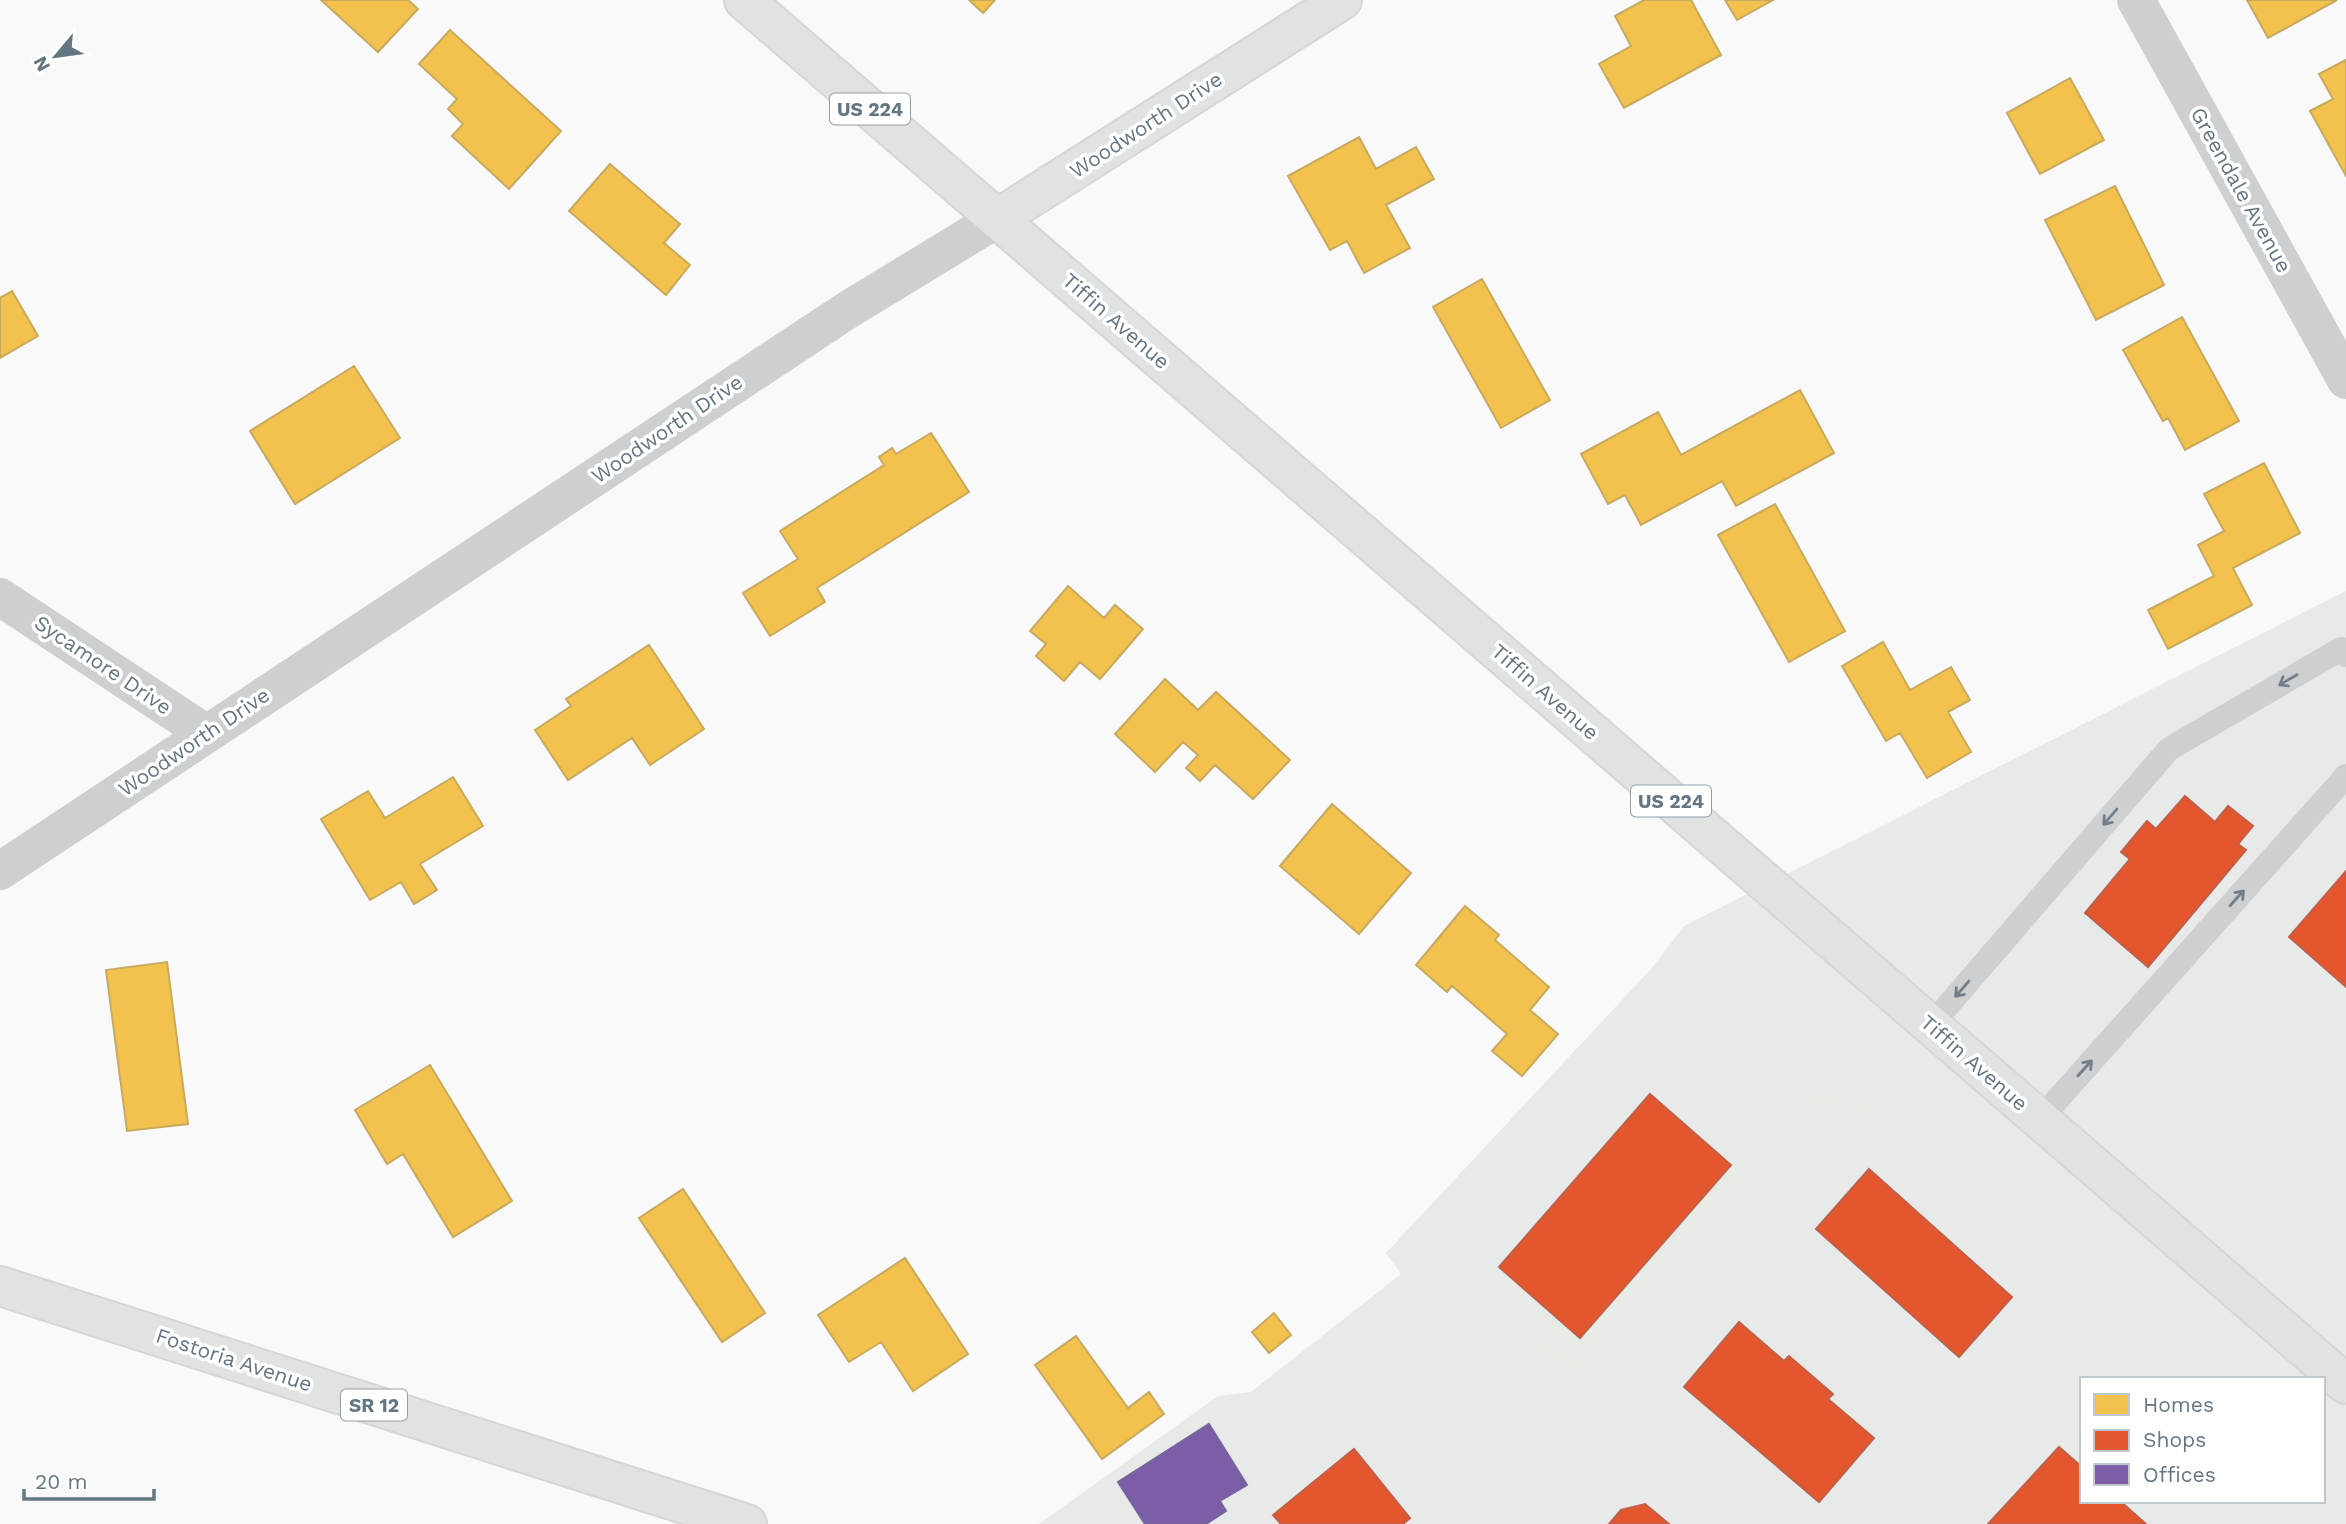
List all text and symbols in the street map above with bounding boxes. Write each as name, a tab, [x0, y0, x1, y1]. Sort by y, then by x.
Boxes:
north arrow	[21, 21, 91, 91]
text: N	[28, 52, 55, 76]
street label: Woodworth Drive	[1065, 66, 1227, 183]
road number: US 224	[830, 94, 910, 124]
street label: Greendale Avenue	[2186, 103, 2297, 277]
street label: Tiffin Avenue	[1058, 267, 1175, 374]
street label: Woodworth Drive	[586, 369, 747, 488]
street label: Sycamore Drive	[30, 610, 176, 720]
street label: Tiffin Avenue	[1487, 638, 1604, 745]
one-way arrow	[2279, 673, 2299, 687]
street label: Woodworth Drive	[113, 682, 274, 801]
road number: US 224	[1631, 786, 1711, 816]
one-way arrow	[2102, 807, 2118, 825]
one-way arrow	[2228, 890, 2244, 908]
one-way arrow	[1954, 980, 1970, 998]
street label: Tiffin Avenue	[1916, 1009, 2033, 1116]
one-way arrow	[2077, 1059, 2093, 1077]
street label: Fostoria Avenue	[153, 1322, 315, 1397]
legend	[2080, 1377, 2325, 1503]
road number: SR 12	[341, 1390, 407, 1420]
text: Homes	[2143, 1392, 2214, 1417]
text: Shops	[2143, 1427, 2206, 1452]
scale bar	[24, 1458, 154, 1502]
text: Offices	[2143, 1462, 2216, 1487]
text: 20 m	[35, 1469, 87, 1494]

